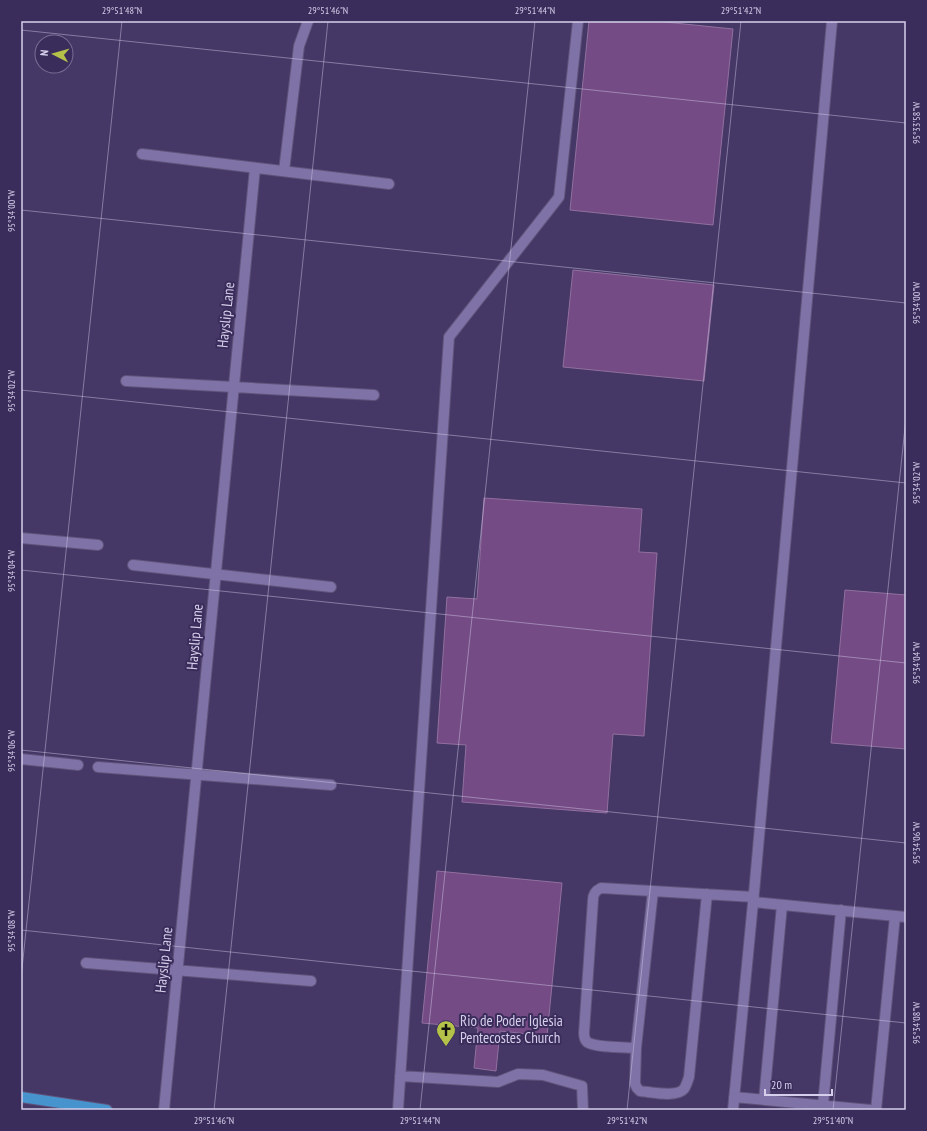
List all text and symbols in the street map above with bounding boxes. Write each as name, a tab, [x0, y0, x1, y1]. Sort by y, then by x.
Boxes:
text: 29°51'48"N	[102, 4, 142, 17]
text: 29°51'46"N	[308, 4, 348, 17]
text: 29°51'44"N	[515, 4, 555, 17]
text: 29°51'42"N	[721, 4, 761, 17]
north arrow	[34, 34, 74, 74]
text: N	[37, 49, 51, 57]
text: 95°33'58"W	[910, 102, 923, 144]
text: 95°34'00"W	[5, 190, 18, 232]
street label: Hayslip Lane	[213, 281, 238, 349]
text: 95°34'00"W	[910, 282, 923, 324]
text: 95°34'02"W	[5, 370, 18, 412]
text: 95°34'02"W	[910, 462, 923, 504]
text: 95°34'04"W	[5, 550, 18, 592]
street label: Hayslip Lane	[182, 603, 207, 671]
text: 95°34'04"W	[910, 642, 923, 684]
text: 95°34'06"W	[5, 730, 18, 772]
text: 95°34'06"W	[910, 822, 923, 864]
text: 95°34'08"W	[5, 910, 18, 952]
street label: Hayslip Lane	[151, 926, 176, 994]
text: 95°34'08"W	[910, 1002, 923, 1044]
place label: Rio de Poder Iglesia Pentecostes Church	[460, 1011, 563, 1047]
church icon: Rio de Poder Iglesia Pentecostes Church	[435, 1019, 457, 1047]
scale bar	[765, 1071, 832, 1097]
text: 20 m	[771, 1077, 792, 1092]
text: 29°51'46"N	[194, 1114, 234, 1127]
text: 29°51'44"N	[400, 1114, 440, 1127]
text: 29°51'42"N	[607, 1114, 647, 1127]
text: 29°51'40"N	[813, 1114, 853, 1127]

